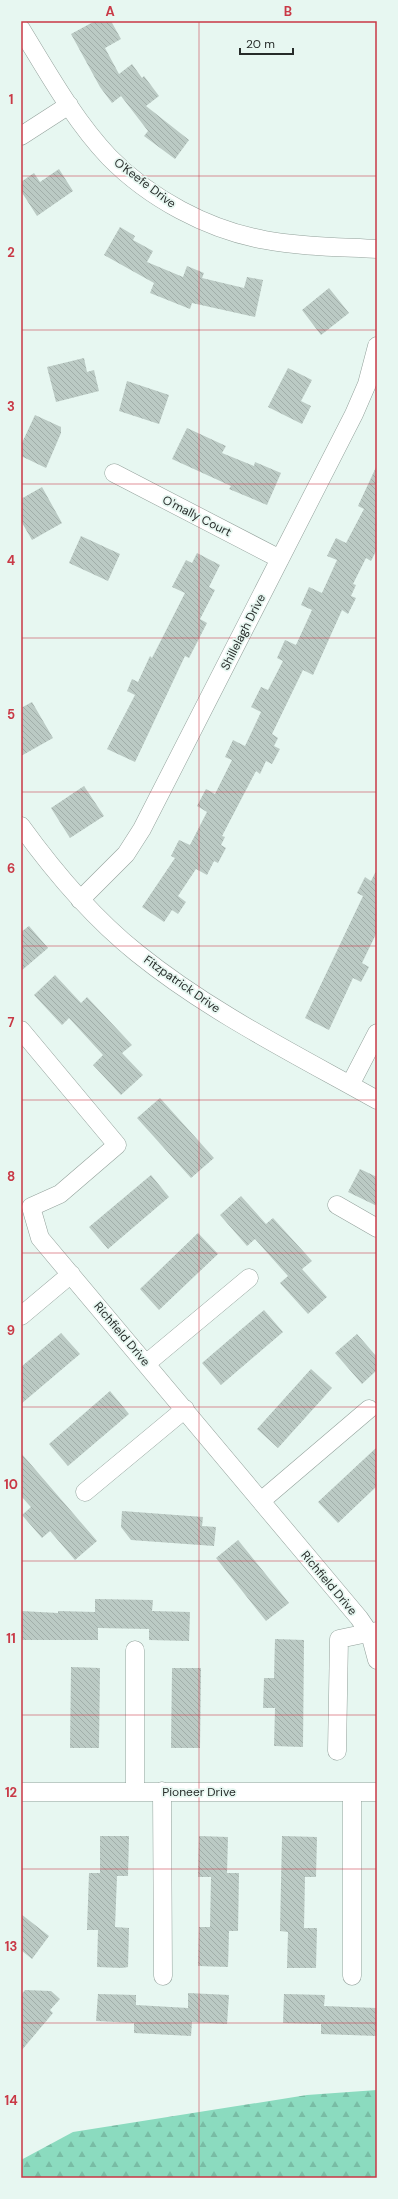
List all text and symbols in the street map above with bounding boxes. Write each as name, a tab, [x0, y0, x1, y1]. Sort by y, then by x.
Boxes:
text: A	[105, 3, 115, 20]
text: B	[284, 3, 292, 20]
scale bar	[240, 30, 293, 56]
text: 20 m	[246, 36, 275, 52]
text: 1	[9, 91, 13, 108]
street label: O'Keefe Drive	[111, 154, 179, 212]
text: 2	[7, 244, 15, 261]
text: 3	[7, 398, 15, 415]
street label: O'mally Court	[160, 492, 234, 540]
text: 4	[7, 552, 15, 569]
street label: Shillelagh Drive	[217, 591, 269, 673]
text: 5	[7, 706, 15, 723]
text: 6	[7, 860, 15, 877]
street label: Fitzpatrick Drive	[141, 952, 224, 1016]
text: 7	[8, 1014, 15, 1031]
text: 8	[7, 1168, 15, 1185]
street label: Richfield Drive	[90, 1299, 154, 1370]
text: 9	[7, 1322, 15, 1339]
text: 10	[4, 1476, 18, 1493]
street label: Richfield Drive	[297, 1548, 361, 1619]
text: 11	[6, 1630, 16, 1647]
text: 12	[5, 1784, 17, 1801]
street label: Pioneer Drive	[162, 1784, 236, 1800]
text: 13	[5, 1938, 17, 1955]
text: 14	[4, 2092, 18, 2109]

